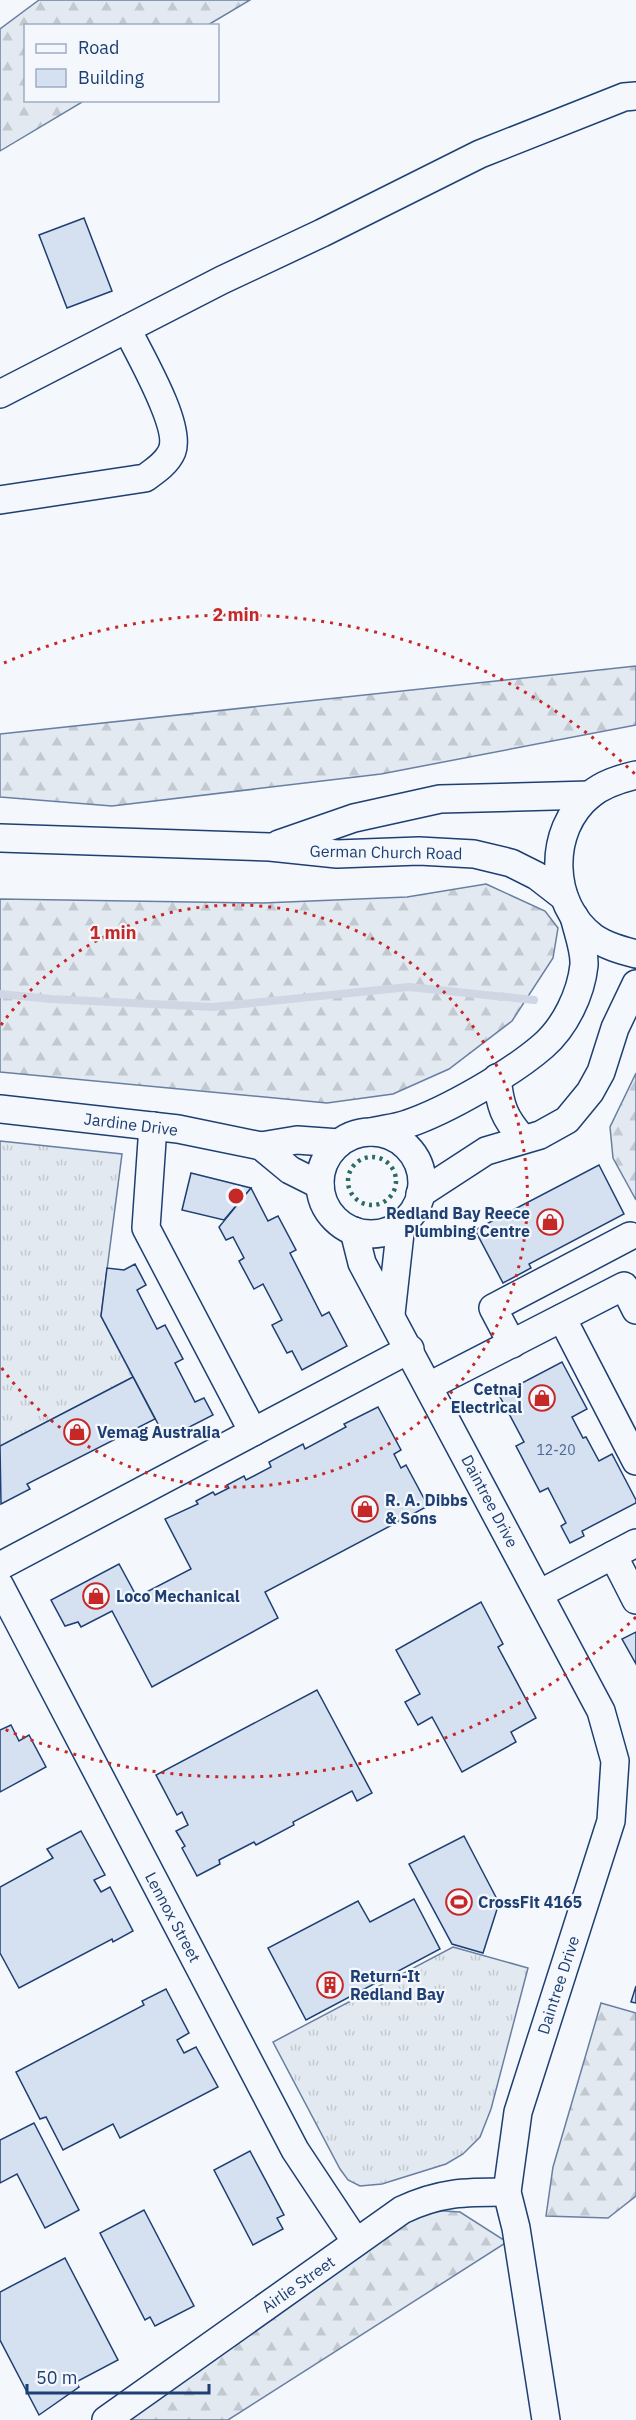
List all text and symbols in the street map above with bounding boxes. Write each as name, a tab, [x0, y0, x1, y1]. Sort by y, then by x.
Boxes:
legend	[24, 24, 219, 102]
text: Road	[78, 36, 119, 59]
text: Building	[78, 66, 145, 89]
text: 2 min	[212, 603, 260, 626]
street label: German Church Road	[309, 841, 463, 863]
text: 1 min	[89, 921, 137, 944]
street label: Jardine Drive	[83, 1108, 179, 1140]
centre of rings	[226, 1186, 246, 1206]
place label: Redland Bay Reece Plumbing Centre	[386, 1203, 530, 1241]
shop icon: Redland Bay Reece Plumbing Centre	[535, 1207, 565, 1237]
place label: Cetnaj Electrical	[451, 1379, 522, 1417]
shop icon: Cetnaj Electrical	[527, 1383, 557, 1413]
shop icon: Vemag Australia	[62, 1417, 92, 1447]
place label: Vemag Australia	[97, 1422, 220, 1442]
house number: 12-20	[536, 1441, 576, 1459]
street label: Daintree Drive	[457, 1451, 523, 1551]
place label: R. A. Dibbs & Sons	[385, 1490, 468, 1528]
shop icon: R. A. Dibbs & Sons	[350, 1494, 380, 1524]
shop icon: Loco Mechanical	[81, 1581, 111, 1611]
place label: Loco Mechanical	[116, 1586, 240, 1606]
street label: Lennox Street	[141, 1868, 205, 1966]
sports icon: CrossFit 4165	[444, 1887, 474, 1917]
place label: CrossFit 4165	[478, 1892, 582, 1912]
street label: Daintree Drive	[533, 1933, 583, 2037]
place label: Return-It Redland Bay	[350, 1966, 445, 2004]
building icon: Return-It Redland Bay	[315, 1970, 345, 2000]
street label: Airlie Street	[257, 2251, 339, 2317]
scale bar	[27, 2357, 208, 2395]
text: 50 m	[36, 2366, 78, 2389]

